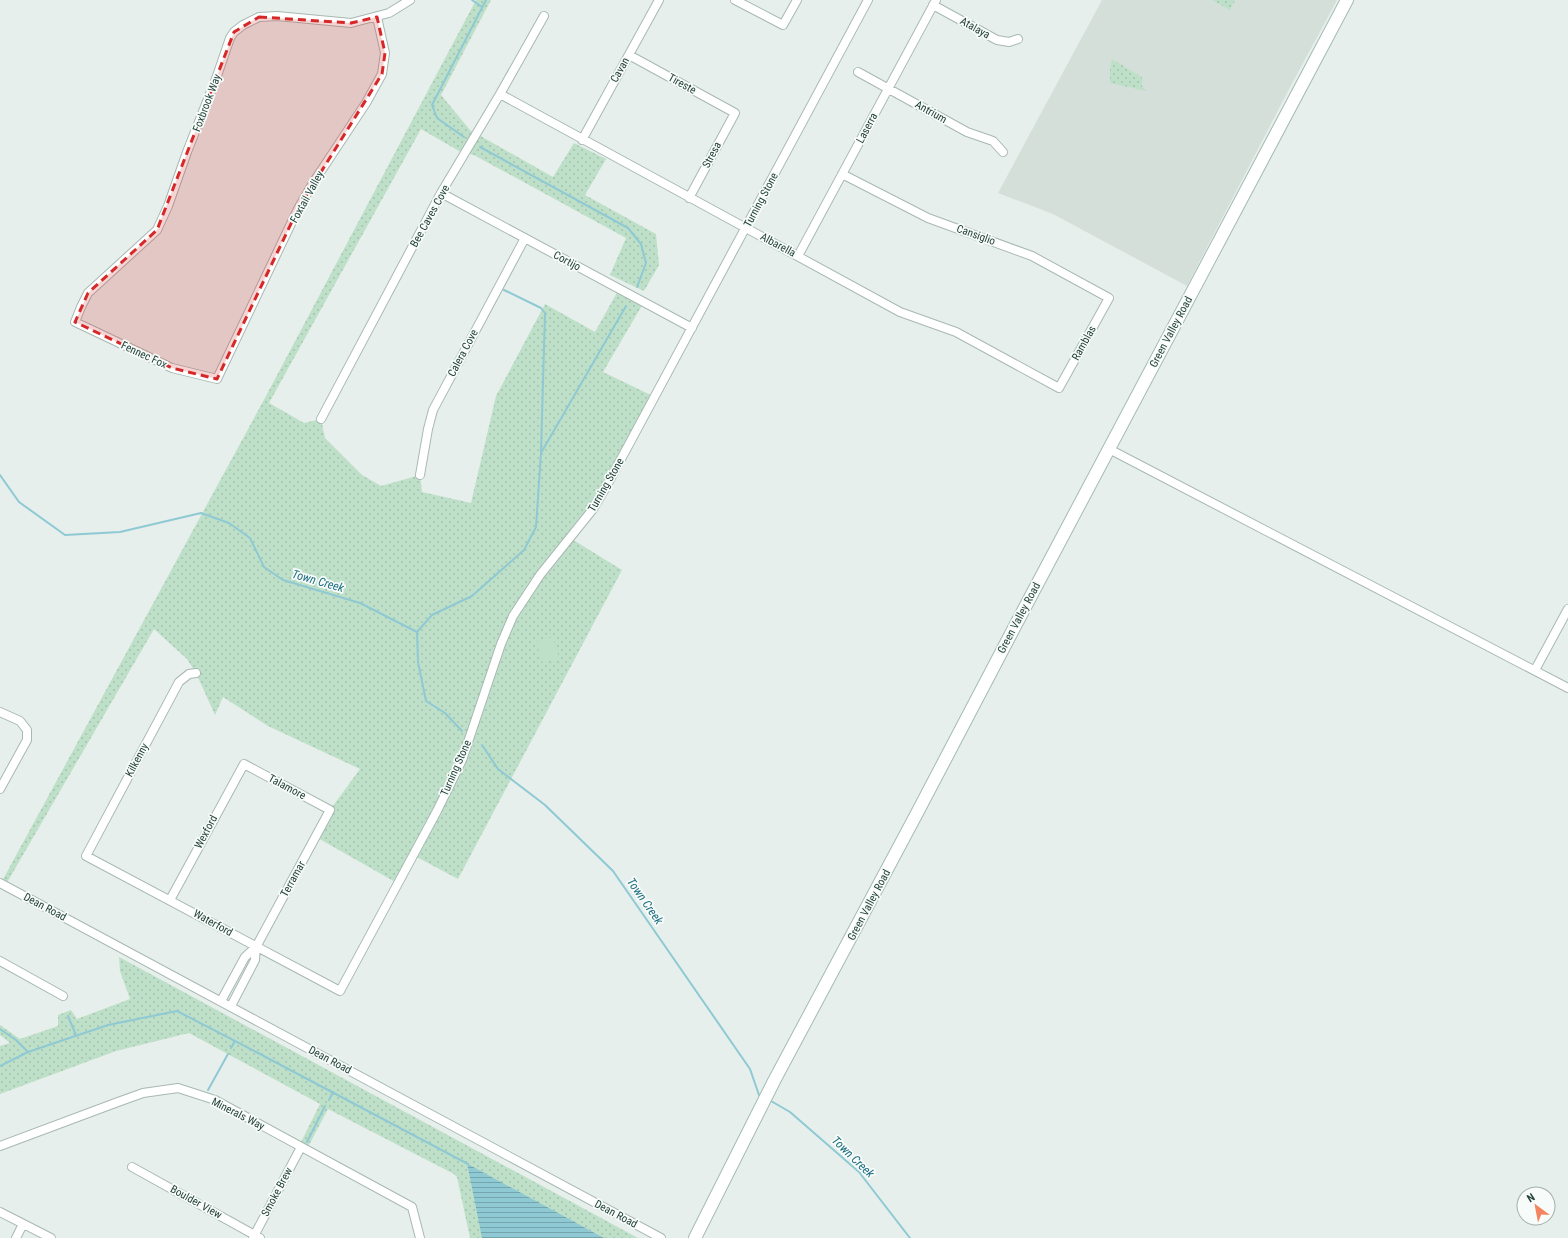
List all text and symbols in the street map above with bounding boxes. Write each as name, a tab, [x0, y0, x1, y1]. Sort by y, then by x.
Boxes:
street label: Atalaya	[958, 14, 992, 42]
street label: Cavan	[608, 55, 632, 85]
street label: Tireste	[666, 71, 698, 97]
street label: Foxbrook Way	[190, 72, 224, 134]
street label: Antrium	[913, 98, 949, 126]
street label: Laserra	[854, 111, 880, 145]
street label: Stresa	[700, 140, 724, 170]
street label: Foxtail Valley	[287, 168, 327, 225]
street label: Turning Stone	[741, 171, 781, 229]
street label: Bee Caves Cove	[408, 183, 452, 249]
street label: Cansiglio	[955, 222, 998, 248]
street label: Albarella	[758, 230, 798, 260]
street label: Cortijo	[551, 248, 583, 274]
street label: Green Valley Road	[1147, 294, 1195, 370]
street label: Ramblas	[1069, 323, 1099, 363]
street label: Calera Cove	[445, 327, 481, 379]
street label: Fennec Fox	[119, 339, 169, 371]
street label: Turning Stone	[585, 456, 627, 514]
water label: Town Creek	[290, 567, 346, 595]
street label: Green Valley Road	[995, 580, 1043, 656]
street label: Turning Stone	[438, 738, 474, 798]
street label: Kilkenny	[123, 741, 151, 779]
street label: Talamore	[266, 772, 308, 802]
street label: Wexford	[192, 813, 220, 851]
street label: Terramar	[278, 858, 308, 899]
street label: Green Valley Road	[845, 867, 893, 943]
water label: Town Creek	[624, 875, 666, 928]
street label: Dean Road	[21, 890, 69, 924]
street label: Waterford	[191, 907, 235, 939]
street label: Dean Road	[306, 1043, 354, 1077]
street label: Minerals Way	[209, 1095, 267, 1133]
water label: Town Creek	[829, 1133, 878, 1181]
street label: Smoke Brew	[259, 1165, 295, 1219]
street label: Boulder View	[168, 1183, 224, 1221]
north arrow	[1516, 1186, 1556, 1226]
text: N	[1525, 1191, 1537, 1205]
street label: Dean Road	[592, 1197, 640, 1231]

